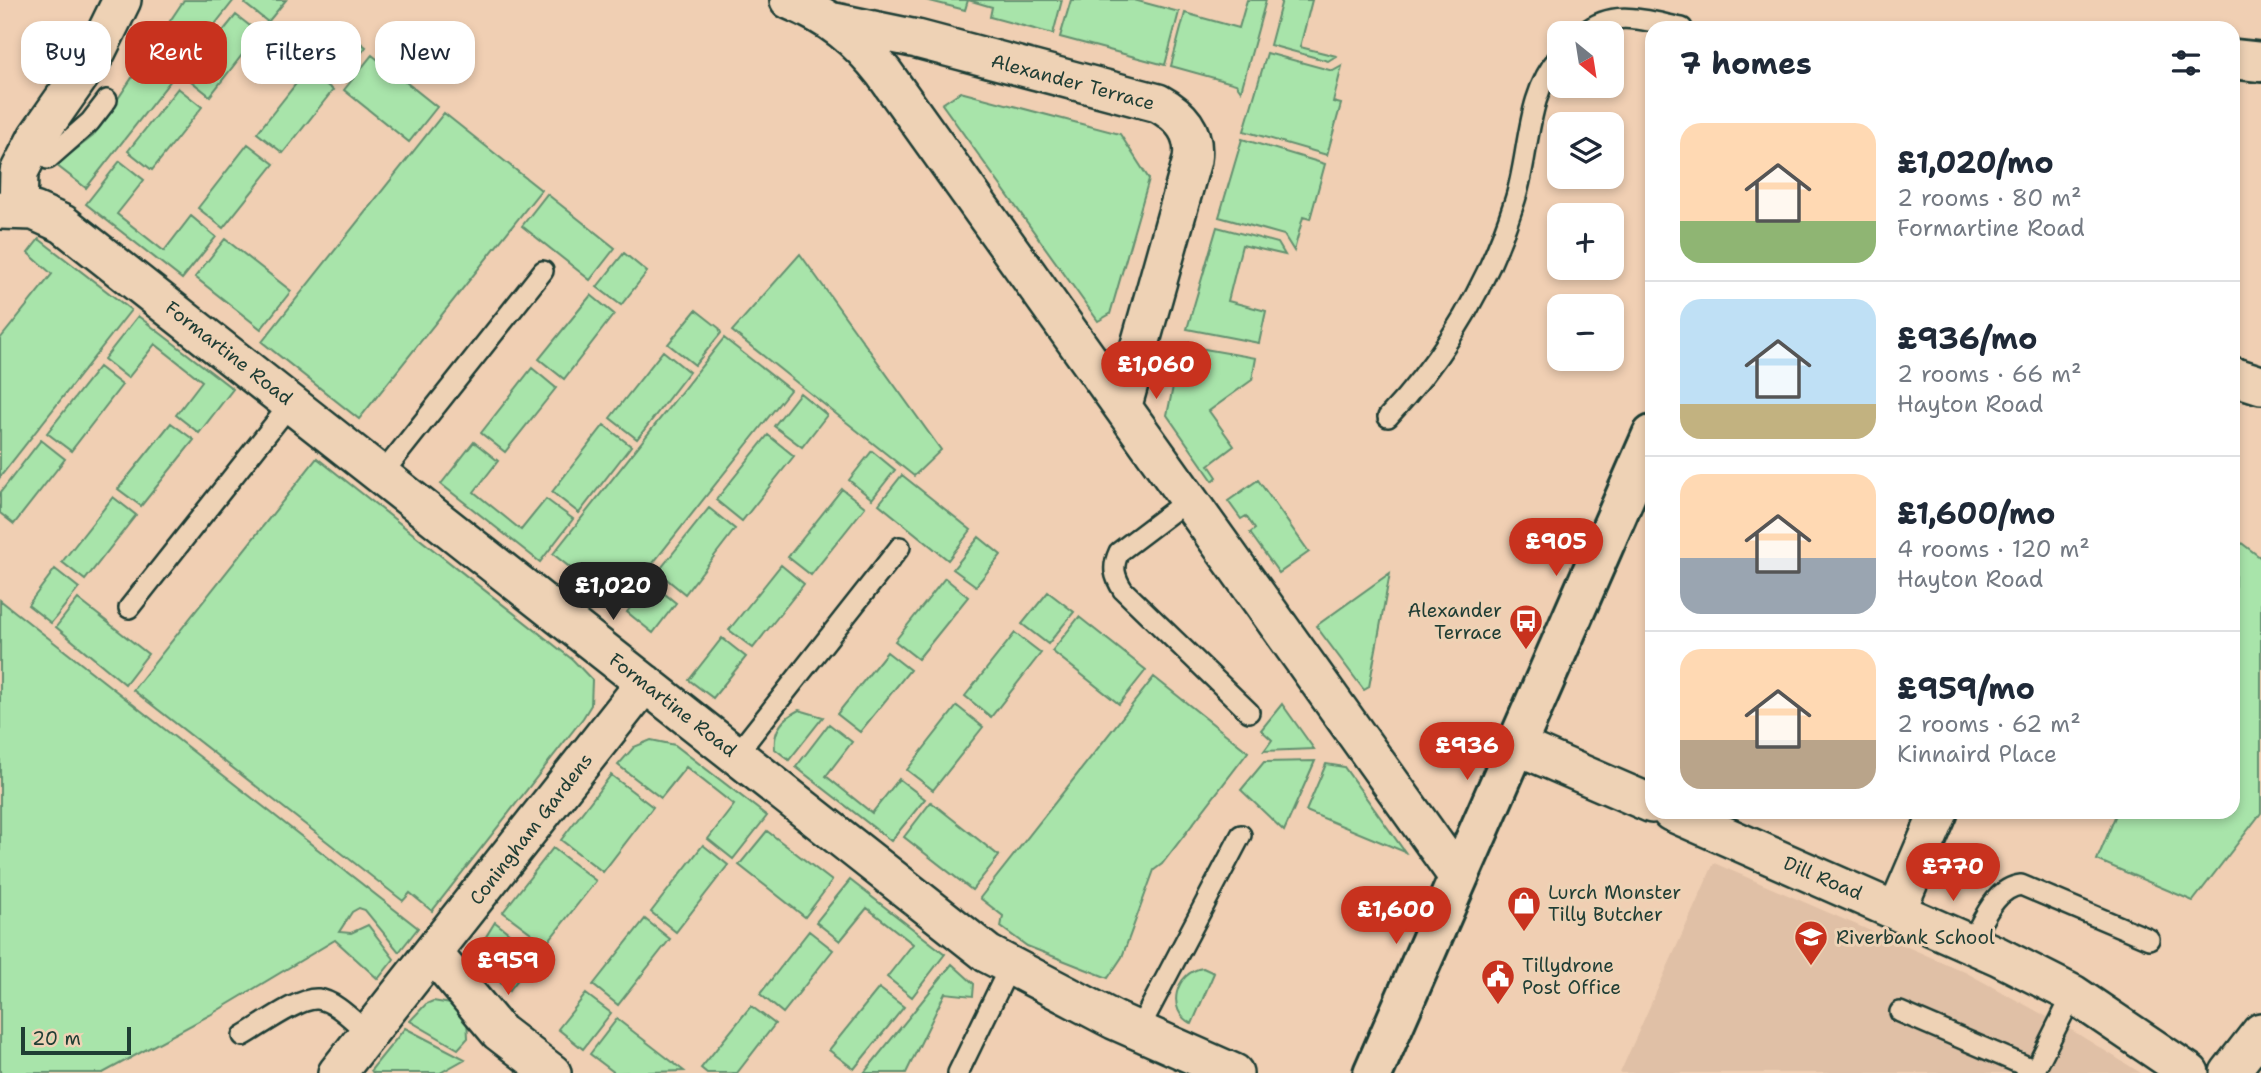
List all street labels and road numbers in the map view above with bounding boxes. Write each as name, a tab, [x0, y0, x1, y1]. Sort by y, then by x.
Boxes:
street label: Alexander Terrace	[988, 48, 1158, 116]
street label: Formartine Road	[160, 295, 298, 411]
street label: Formartine Road	[604, 647, 742, 763]
street label: Coningham Gardens	[464, 748, 598, 910]
street label: Dill Road	[1780, 850, 1866, 906]

